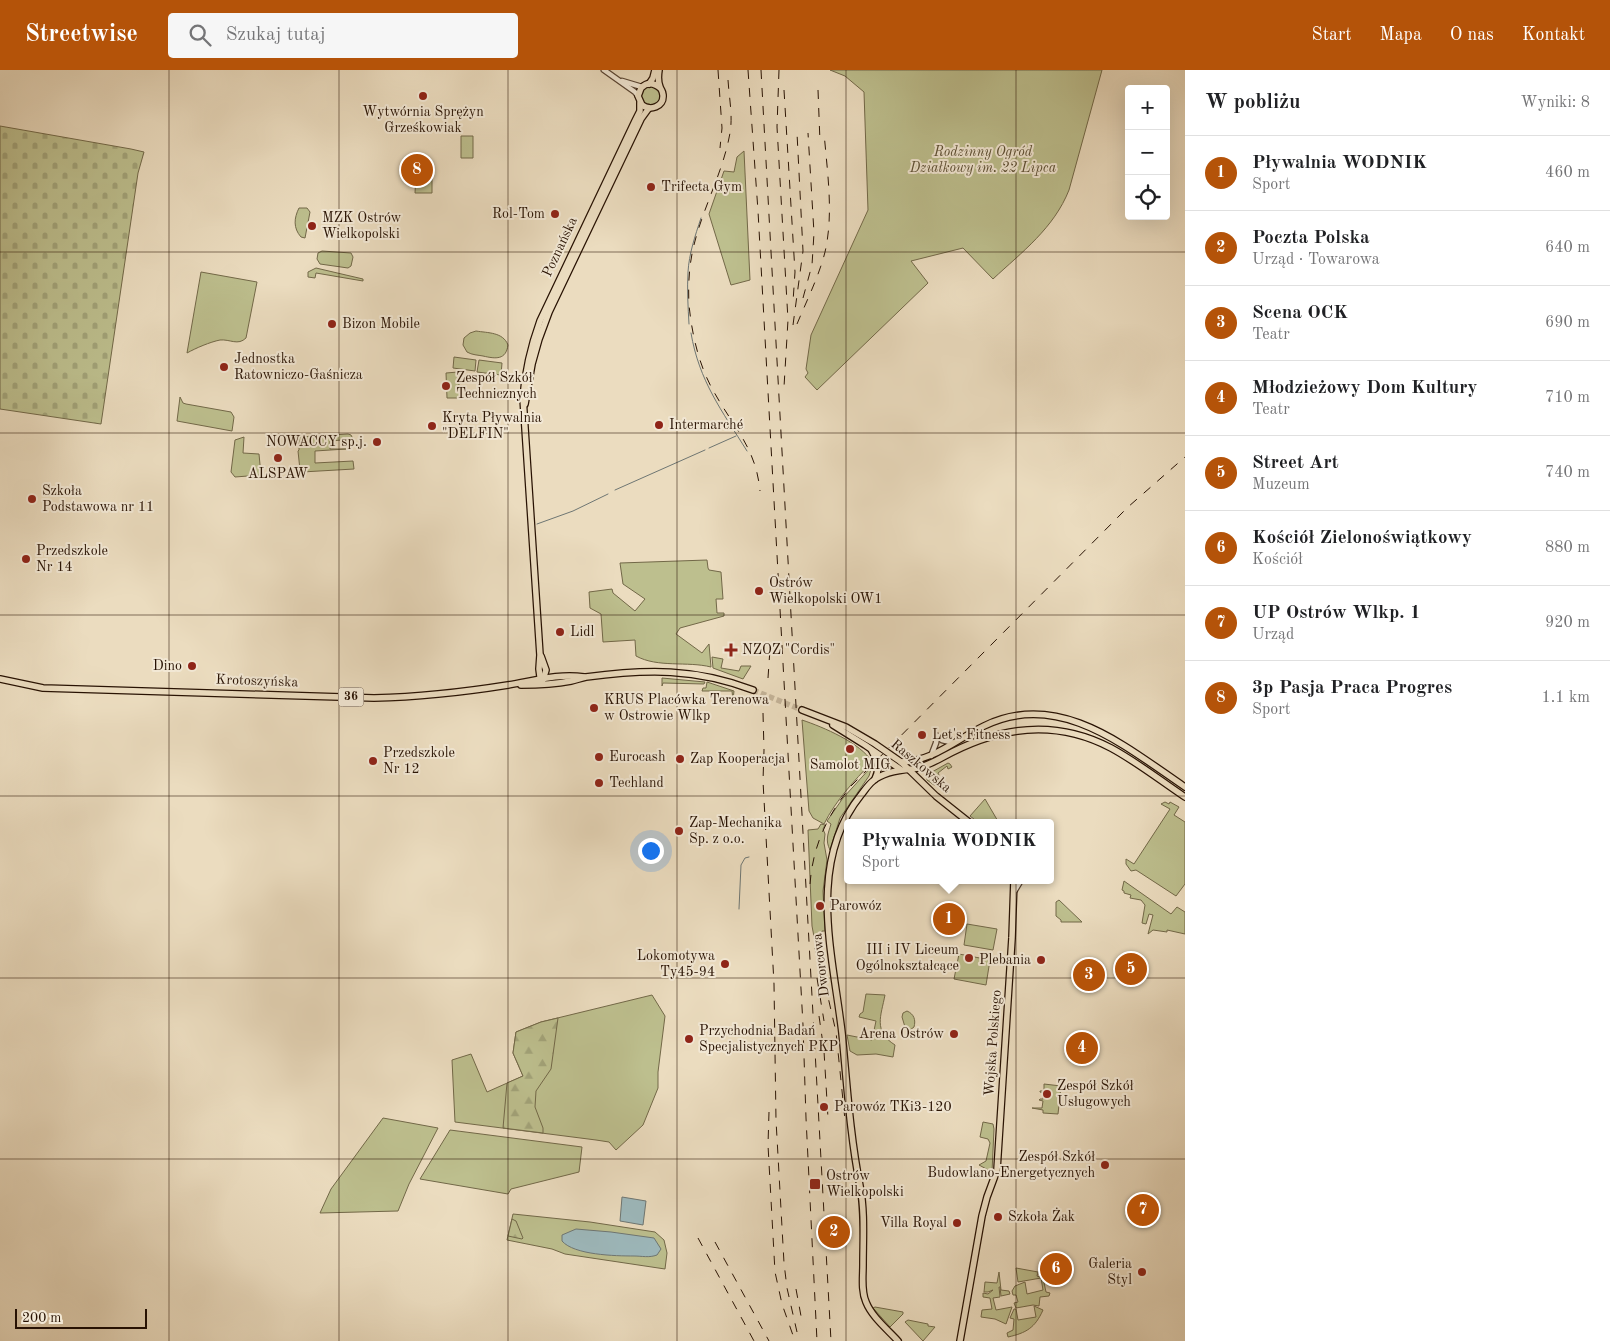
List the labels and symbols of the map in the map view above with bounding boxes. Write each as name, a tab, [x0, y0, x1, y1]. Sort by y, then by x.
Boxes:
marker: Wytwórnia Sprężyn Grześkowiak	[417, 90, 429, 102]
place label: Wytwórnia Sprężyn Grześkowiak	[362, 105, 484, 135]
park label: Rodzinny Ogród Działkowy im. 22 Lipca	[909, 145, 1057, 176]
pin: 8	[401, 151, 433, 189]
place label: Trifecta Gym	[661, 180, 742, 194]
marker: Trifecta Gym	[645, 181, 657, 193]
place label: Rol-Tom	[492, 207, 545, 221]
marker: Rol-Tom	[549, 208, 561, 220]
place label: MZK Ostrów Wielkopolski	[322, 211, 402, 241]
street label: Poznańska	[540, 215, 580, 279]
marker: MZK Ostrów Wielkopolski	[306, 220, 318, 232]
place label: Bizon Mobile	[342, 317, 420, 331]
marker: Bizon Mobile	[326, 318, 338, 330]
place label: Jednostka Ratowniczo-Gaśnicza	[234, 352, 363, 382]
marker: Jednostka Ratowniczo-Gaśnicza	[218, 361, 230, 373]
place label: Zespół Szkół Technicznych	[456, 371, 537, 401]
marker: Zespół Szkół Technicznych	[440, 380, 452, 392]
place label: Kryta Pływalnia "DELFIN"	[442, 411, 542, 441]
place label: Intermarché	[669, 418, 743, 432]
marker: Intermarché	[653, 419, 665, 431]
marker: Kryta Pływalnia "DELFIN"	[426, 420, 438, 432]
place label: NOWACCY sp.j.	[266, 435, 367, 449]
marker: NOWACCY sp.j.	[371, 436, 383, 448]
marker: ALSPAW	[272, 452, 284, 464]
place label: ALSPAW	[248, 467, 308, 481]
place label: Szkoła Podstawowa nr 11	[42, 484, 154, 514]
marker: Szkoła Podstawowa nr 11	[26, 493, 38, 505]
place label: Przedszkole Nr 14	[36, 544, 108, 574]
marker: Przedszkole Nr 14	[20, 553, 32, 565]
place label: Ostrów Wielkopolski OW1	[769, 576, 882, 606]
marker: Ostrów Wielkopolski OW1	[753, 585, 765, 597]
place label: Lidl	[570, 625, 594, 639]
marker: Lidl	[554, 626, 566, 638]
marker: NZOZ "Cordis"	[724, 643, 738, 657]
place label: NZOZ "Cordis"	[742, 643, 835, 657]
place label: Dino	[153, 659, 182, 673]
marker: Dino	[186, 660, 198, 672]
street label: Krotoszyńska	[215, 673, 299, 689]
road number: 36	[338, 688, 364, 706]
place label: KRUS Placówka Terenowa w Ostrowie Wlkp	[604, 693, 769, 723]
marker: KRUS Placówka Terenowa w Ostrowie Wlkp	[588, 702, 600, 714]
place label: Let's Fitness	[932, 728, 1010, 742]
marker: Let's Fitness	[916, 729, 928, 741]
street label: Raszkowska	[888, 737, 954, 795]
marker: Samolot MIG	[844, 743, 856, 755]
place label: Przedszkole Nr 12	[383, 746, 455, 776]
place label: Eurocash	[609, 750, 666, 764]
marker: Eurocash	[593, 751, 605, 763]
place label: Zap Kooperacja	[690, 752, 786, 766]
marker: Zap Kooperacja	[674, 753, 686, 765]
marker: Przedszkole Nr 12	[367, 755, 379, 767]
place label: Samolot MIG	[810, 758, 890, 772]
place label: Techland	[609, 776, 664, 790]
marker: Techland	[593, 777, 605, 789]
place label: Zap-Mechanika Sp. z o.o.	[689, 816, 782, 846]
marker: Zap-Mechanika Sp. z o.o.	[673, 825, 685, 837]
your location	[638, 838, 664, 864]
place label: Parowóz	[830, 899, 882, 913]
marker: Parowóz	[814, 900, 826, 912]
pin: 1	[933, 900, 965, 938]
street label: Dworcowa	[810, 932, 832, 998]
place label: III i IV Liceum Ogólnokształcące	[856, 943, 959, 973]
place label: Lokomotywa Ty45-94	[637, 949, 715, 979]
pin: 5	[1115, 950, 1147, 988]
marker: III i IV Liceum Ogólnokształcące	[963, 952, 975, 964]
place label: Plebania	[979, 953, 1031, 967]
marker: Plebania	[1035, 954, 1047, 966]
pin: 3	[1073, 956, 1105, 994]
marker: Lokomotywa Ty45-94	[719, 958, 731, 970]
street label: Wojska Polskiego	[982, 989, 1004, 1097]
place label: Przychodnia Badań Specjalistycznych PKP	[699, 1024, 838, 1054]
place label: Arena Ostrów	[859, 1027, 944, 1041]
marker: Arena Ostrów	[948, 1028, 960, 1040]
pin: 4	[1066, 1029, 1098, 1067]
marker: Przychodnia Badań Specjalistycznych PKP	[683, 1033, 695, 1045]
place label: Zespół Szkół Usługowych	[1057, 1079, 1134, 1109]
marker: Zespół Szkół Usługowych	[1041, 1088, 1053, 1100]
place label: Parowóz TKi3-120	[834, 1100, 952, 1114]
marker: Parowóz TKi3-120	[818, 1101, 830, 1113]
place label: Zespół Szkół Budowlano-Energetycznych	[927, 1150, 1095, 1180]
marker: Zespół Szkół Budowlano-Energetycznych	[1099, 1159, 1111, 1171]
place label: Ostrów Wielkopolski	[826, 1169, 904, 1199]
marker: Ostrów Wielkopolski	[808, 1177, 822, 1191]
pin: 7	[1127, 1191, 1159, 1229]
place label: Szkoła Żak	[1008, 1207, 1075, 1224]
marker: Szkoła Żak	[992, 1211, 1004, 1223]
pin: 2	[818, 1213, 850, 1251]
place label: Villa Royal	[880, 1216, 947, 1230]
marker: Villa Royal	[951, 1217, 963, 1229]
pin: 6	[1040, 1250, 1072, 1288]
place label: Galeria Styl	[1088, 1257, 1132, 1287]
marker: Galeria Styl	[1136, 1266, 1148, 1278]
scale bar	[15, 1306, 148, 1329]

